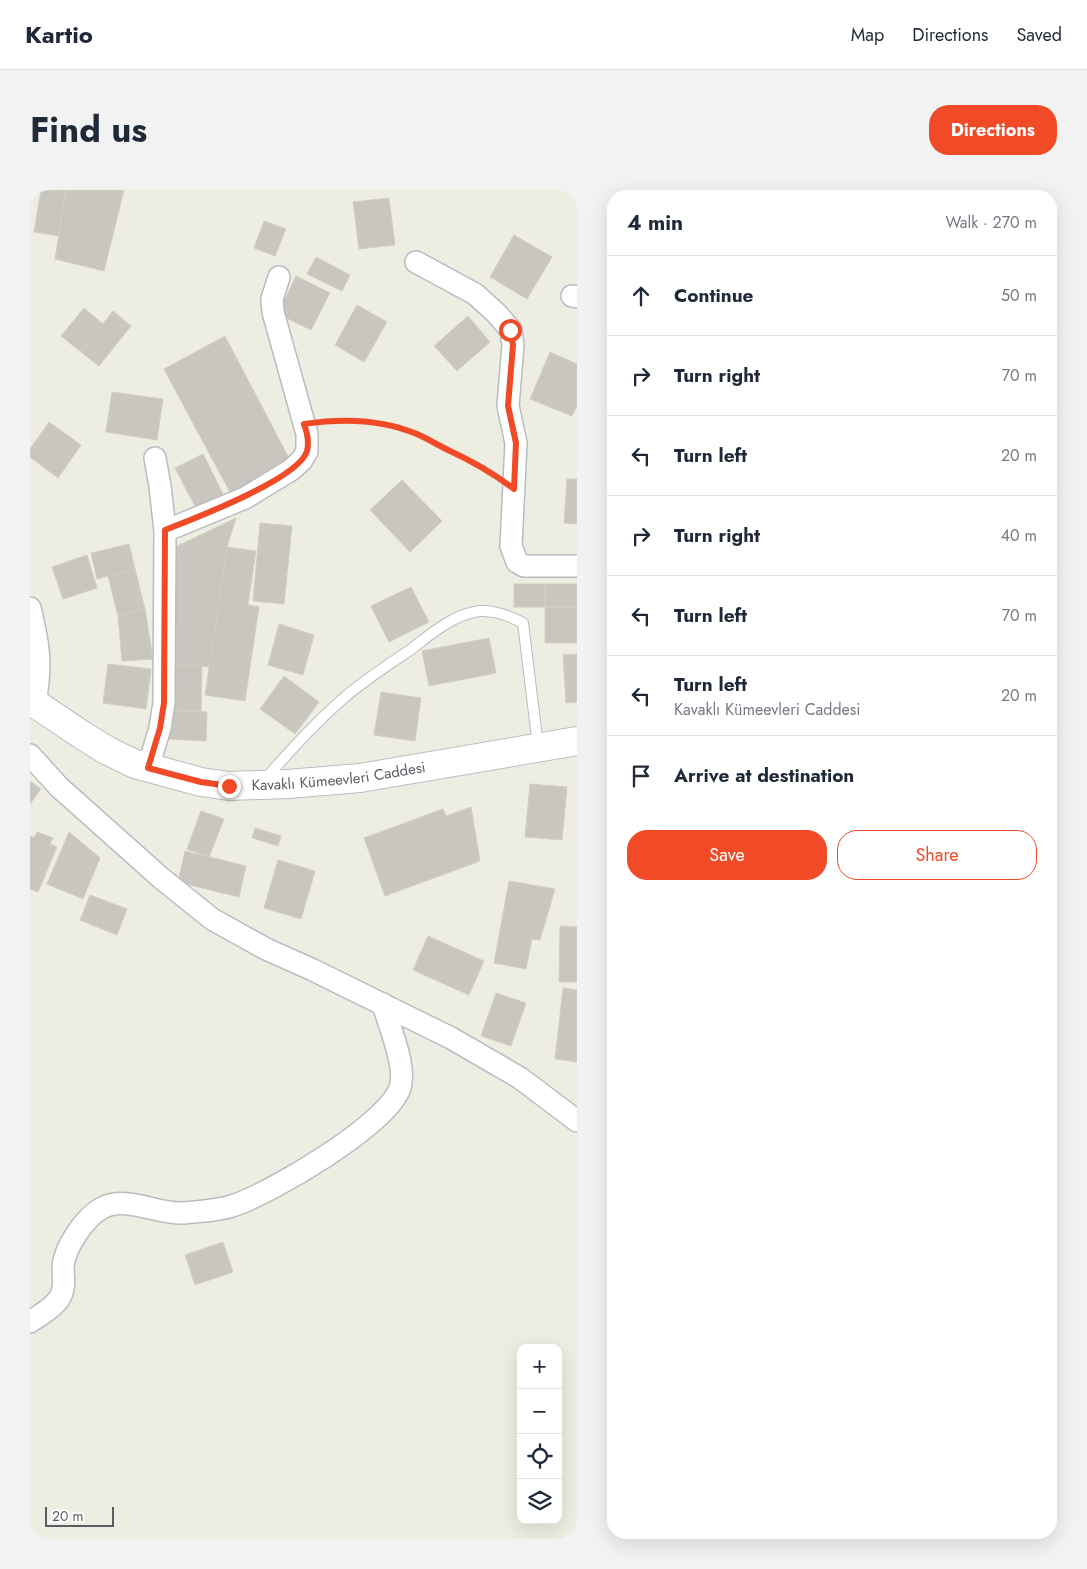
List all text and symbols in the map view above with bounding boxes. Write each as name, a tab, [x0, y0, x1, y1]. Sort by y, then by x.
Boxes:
text: Kartio	[25, 17, 93, 52]
text: Map	[851, 22, 884, 48]
text: Directions	[912, 22, 988, 48]
text: Saved	[1016, 22, 1062, 48]
text: Find us	[30, 105, 147, 155]
button: Directions	[929, 105, 1057, 155]
text: 4 min	[627, 208, 683, 238]
text: Walk · 270 m	[946, 211, 1037, 234]
icon: ahead	[627, 282, 655, 310]
text: Continue	[674, 282, 753, 309]
text: 50 m	[1001, 284, 1037, 307]
route start	[499, 319, 522, 342]
icon: right	[627, 362, 655, 390]
text: Turn right	[674, 362, 760, 389]
text: 70 m	[1002, 364, 1037, 387]
icon: left	[627, 442, 655, 470]
text: Turn left	[674, 442, 747, 469]
text: 20 m	[1001, 444, 1037, 467]
icon: right	[627, 522, 655, 550]
text: Turn right	[674, 522, 760, 549]
text: 40 m	[1001, 524, 1037, 547]
icon: left	[627, 602, 655, 630]
text: Turn left	[674, 602, 747, 629]
text: 70 m	[1002, 604, 1037, 627]
text: Turn left	[674, 671, 747, 698]
icon: left	[627, 682, 655, 710]
text: 20 m	[1001, 684, 1037, 707]
text: Kavaklı Kümeevleri Caddesi	[674, 698, 860, 721]
street label: Kavaklı Kümeevleri Caddesi	[251, 756, 427, 796]
icon: arrive	[627, 762, 655, 790]
text: Arrive at destination	[674, 762, 854, 789]
route end	[218, 775, 241, 798]
button: Save	[627, 830, 827, 880]
button: Share	[837, 830, 1037, 880]
map controls	[517, 1344, 562, 1524]
button: +	[517, 1344, 562, 1389]
button: −	[517, 1389, 562, 1434]
button: locate	[517, 1434, 562, 1479]
button: layers	[517, 1479, 562, 1524]
scale bar	[45, 1504, 114, 1527]
text: 20 m	[52, 1506, 84, 1526]

